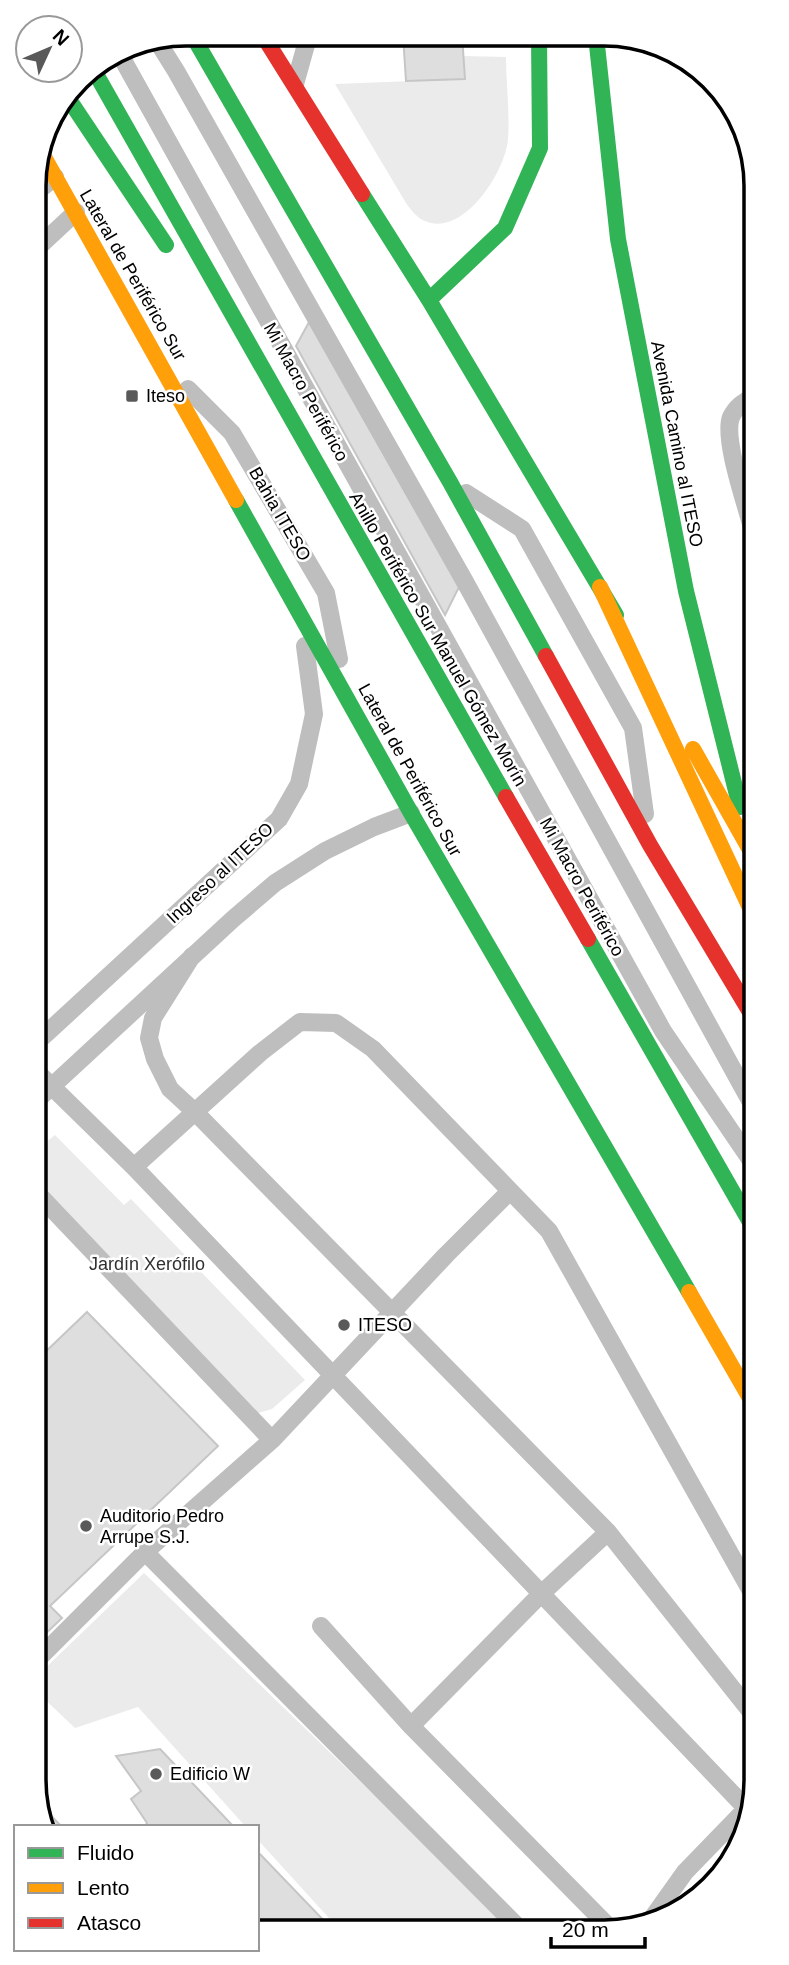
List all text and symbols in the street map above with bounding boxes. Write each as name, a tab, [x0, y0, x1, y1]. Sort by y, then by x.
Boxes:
north arrow	[14, 14, 84, 84]
text: N	[49, 25, 73, 50]
street label: Lateral de Periférico Sur	[76, 186, 190, 364]
street label: Mi Macro Periférico	[260, 319, 352, 465]
street label: Avenida Camino al ITESO	[647, 339, 707, 549]
place label: Iteso	[146, 386, 185, 406]
marker: Iteso	[124, 388, 140, 404]
street label: Bahia ITESO	[245, 464, 315, 564]
street label: Anillo Periférico Sur Manuel Gómez Morín	[345, 488, 531, 790]
street label: Lateral de Periférico Sur	[354, 680, 466, 860]
street label: Mi Macro Periférico	[536, 814, 628, 960]
street label: Ingreso al ITESO	[163, 819, 277, 927]
park label: Jardín Xerófilo	[89, 1254, 205, 1274]
place label: ITESO	[358, 1315, 412, 1335]
marker: ITESO	[336, 1317, 352, 1333]
place label: Auditorio Pedro Arrupe S.J.	[100, 1506, 224, 1547]
marker: Auditorio Pedro Arrupe S.J.	[78, 1518, 94, 1534]
place label: Edificio W	[170, 1764, 250, 1784]
marker: Edificio W	[148, 1766, 164, 1782]
legend	[14, 1825, 259, 1951]
text: Fluido	[77, 1841, 134, 1864]
text: Lento	[77, 1876, 130, 1899]
scale bar	[551, 1906, 646, 1950]
text: Atasco	[77, 1911, 141, 1934]
text: 20 m	[562, 1918, 609, 1941]

